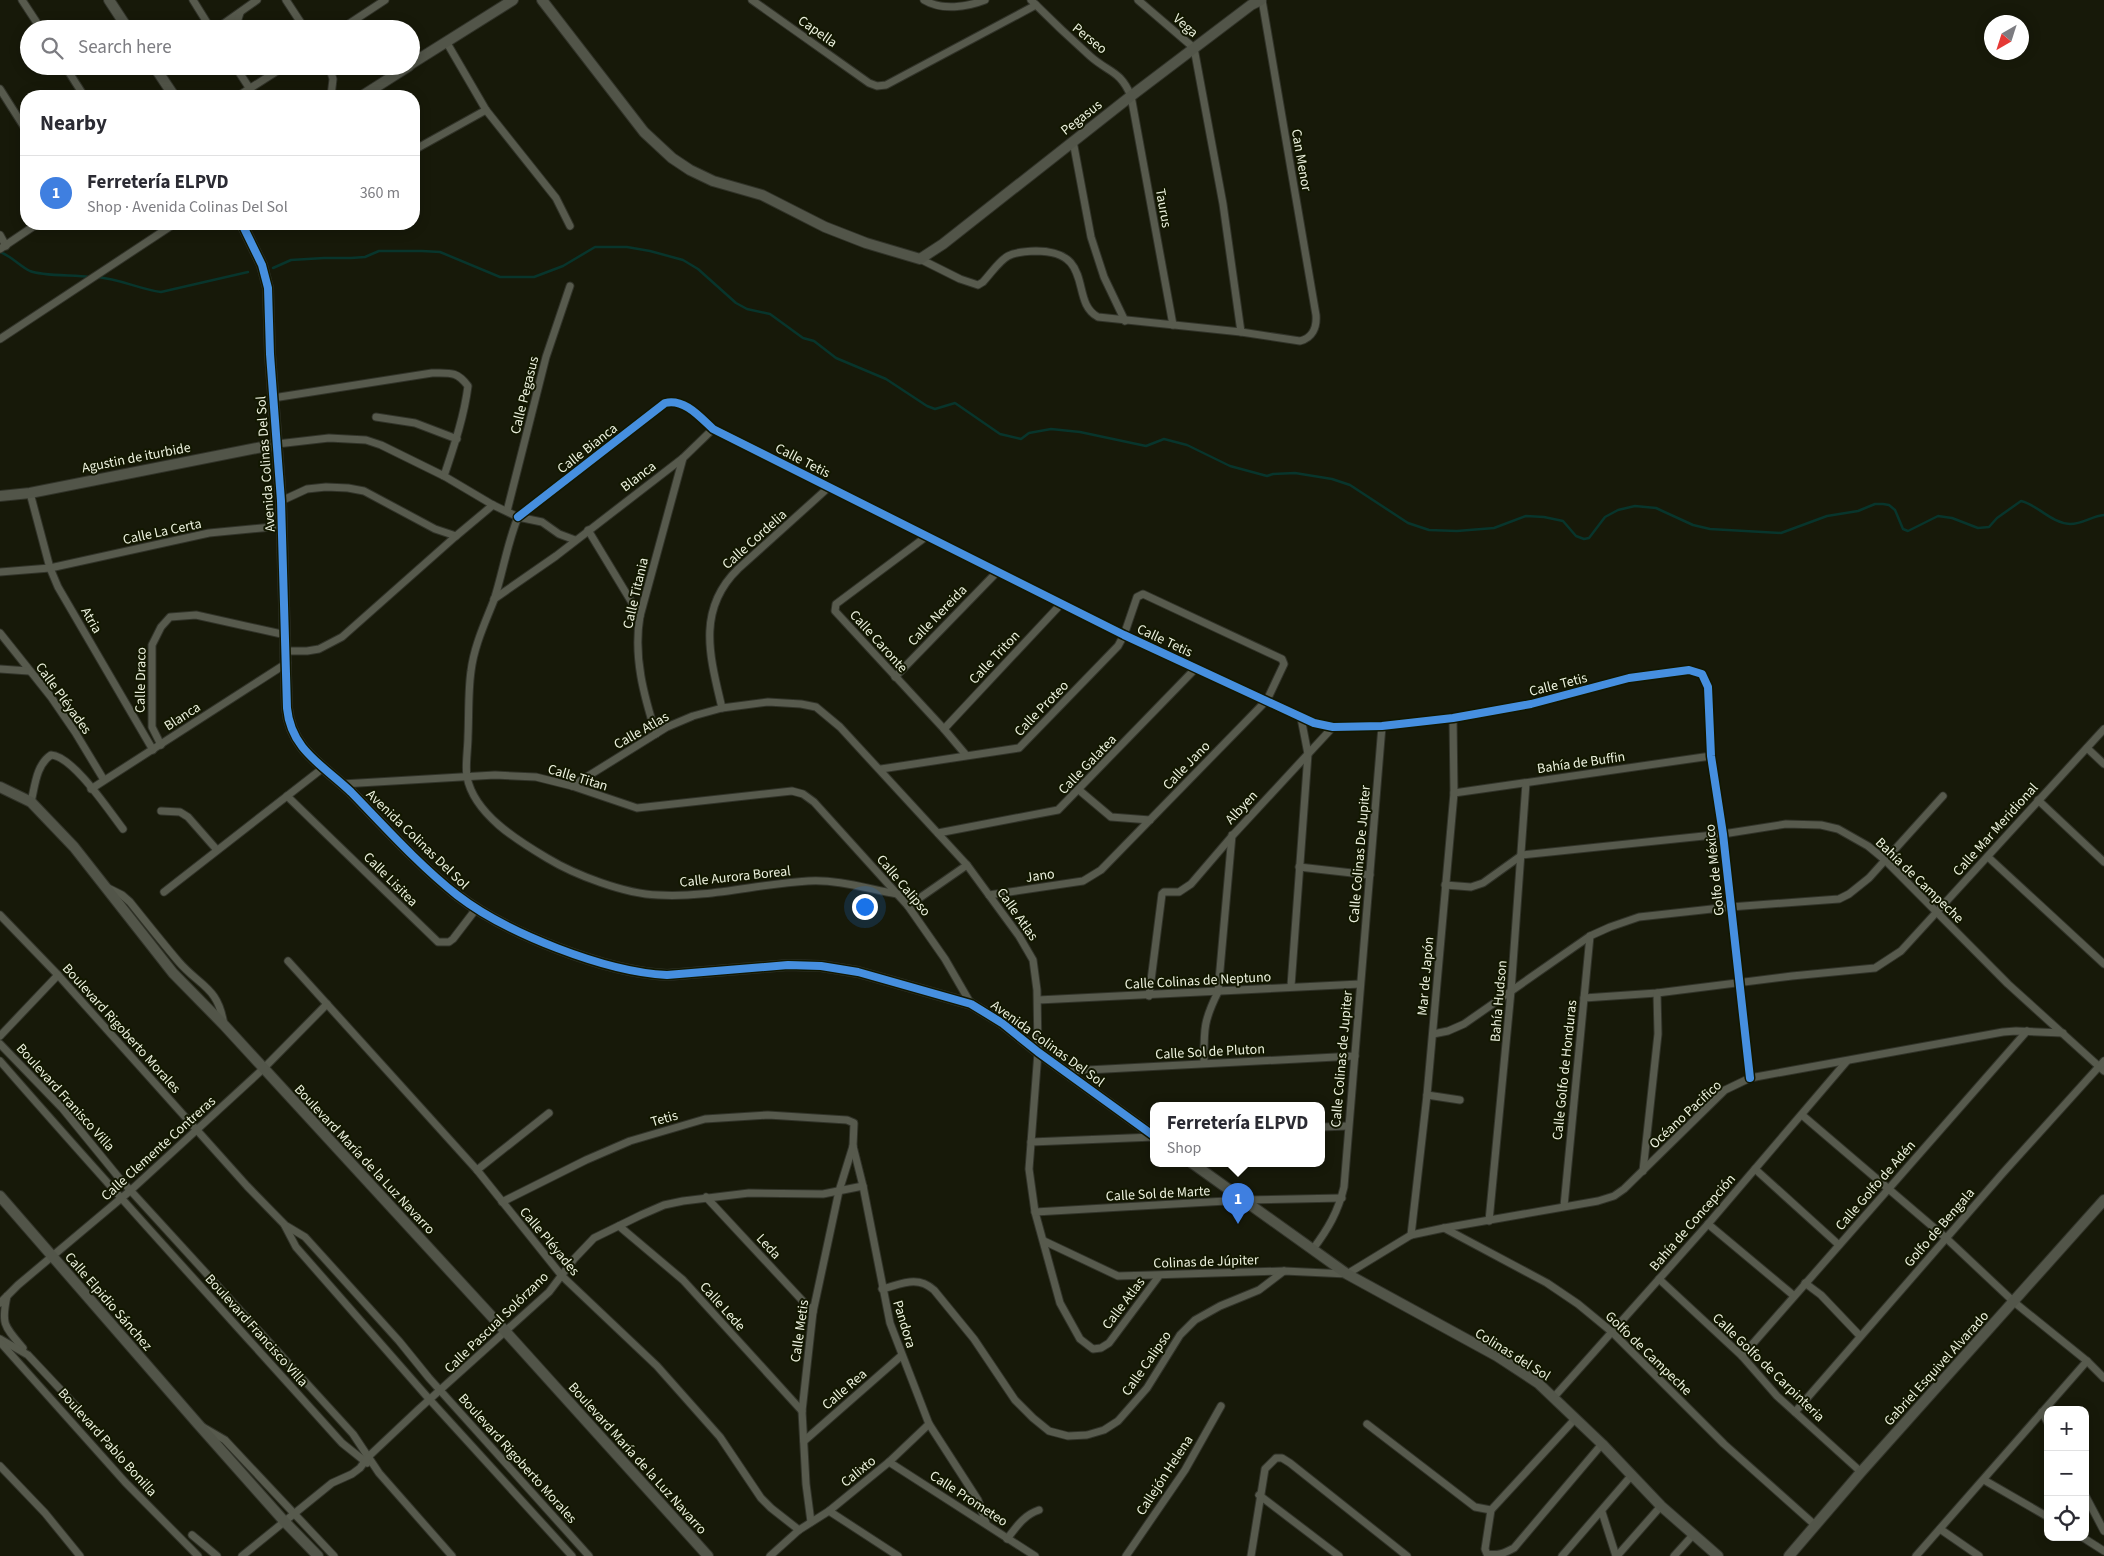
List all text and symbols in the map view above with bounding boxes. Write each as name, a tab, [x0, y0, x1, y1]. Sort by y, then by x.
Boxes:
street label: Vega	[1168, 9, 1202, 42]
street label: Capella	[794, 11, 841, 53]
north arrow	[1984, 15, 2029, 60]
street label: Perseo	[1068, 18, 1111, 59]
search box	[20, 20, 420, 75]
icon: search	[38, 34, 66, 62]
text: Search here	[78, 34, 172, 61]
street label: Pegasus	[1057, 95, 1107, 140]
text: Nearby	[40, 108, 107, 138]
street label: Can Menor	[1286, 128, 1316, 193]
text: Ferretería ELPVD	[87, 169, 229, 196]
text: 1	[52, 182, 60, 204]
text: 360 m	[360, 182, 400, 204]
street label: Taurus	[1150, 187, 1176, 229]
text: Shop · Avenida Colinas Del Sol	[87, 196, 288, 218]
street label: Calle Pegasus	[506, 354, 544, 436]
street label: Avenida Colinas Del Sol	[251, 395, 281, 533]
street label: Calle Bianca	[553, 419, 622, 479]
street label: Agustin de iturbide	[80, 438, 192, 478]
street label: Calle Tetis	[772, 439, 834, 483]
street label: Blanca	[617, 457, 661, 497]
street label: Calle Cordelia	[718, 505, 791, 574]
street label: Calle La Certa	[121, 514, 203, 550]
street label: Calle Titania	[618, 556, 654, 631]
street label: Calle Nereida	[903, 581, 972, 651]
street label: Atria	[76, 604, 107, 637]
street label: Calle Caronte	[845, 606, 912, 678]
street label: Calle Tetis	[1133, 619, 1196, 663]
street label: Calle Triton	[965, 626, 1025, 689]
street label: Calle Draco	[130, 647, 152, 713]
street label: Calle Pléyades	[30, 659, 96, 739]
street label: Calle Tetis	[1527, 668, 1590, 702]
street label: Calle Proteo	[1010, 676, 1074, 741]
street label: Blanca	[160, 698, 205, 736]
street label: Calle Atlas	[610, 707, 673, 755]
street label: Calle Galatea	[1054, 730, 1121, 799]
street label: Calle Jano	[1158, 737, 1215, 795]
street label: Bahía de Buffin	[1536, 747, 1626, 779]
street label: Calle Titan	[545, 759, 610, 797]
street label: Calle Mar Meridional	[1948, 778, 2043, 881]
street label: Calle Colinas De Jupiter	[1344, 784, 1376, 924]
street label: Avenida Colinas Del Sol	[361, 785, 474, 895]
street label: Albyen	[1221, 786, 1263, 829]
street label: Golfo de México	[1700, 823, 1730, 917]
street label: Bahía de Campeche	[1871, 833, 1968, 928]
street label: Calle Lisitea	[359, 848, 422, 911]
street label: Calle Calipso	[871, 850, 935, 921]
street label: Calle Aurora Boreal	[679, 861, 792, 893]
street label: Jano	[1024, 864, 1056, 888]
street label: Calle Atlas	[992, 884, 1043, 945]
your location	[852, 894, 878, 920]
street label: Mar de Japón	[1413, 936, 1439, 1016]
street label: Boulevard Rigoberto Morales	[57, 959, 185, 1098]
street label: Bahía Hudson	[1485, 959, 1513, 1043]
street label: Calle Colinas de Neptuno	[1124, 967, 1272, 995]
street label: Calle Colinas de Jupiter	[1326, 990, 1358, 1128]
street label: Avenida Colinas Del Sol	[986, 996, 1109, 1092]
street label: Calle Golfo de Honduras	[1548, 999, 1582, 1141]
street label: Boulevard Franisco Villa	[11, 1039, 119, 1156]
street label: Calle Sol de Pluton	[1155, 1039, 1265, 1065]
street label: Océano Pacifico	[1645, 1076, 1726, 1154]
street label: Boulevard María de la Luz Navarro	[289, 1080, 439, 1239]
street label: Calle Clemente Contreras	[97, 1092, 220, 1206]
popup	[1150, 1102, 1325, 1167]
street label: Tetis	[648, 1106, 680, 1132]
text: Ferretería ELPVD	[1167, 1110, 1308, 1137]
street label: Calle Golfo de Adén	[1831, 1136, 1921, 1235]
text: Shop	[1167, 1137, 1201, 1159]
street label: Bahía de Concepción	[1645, 1170, 1741, 1276]
street label: Calle Sol de Marte	[1105, 1181, 1211, 1207]
pin: 1	[1222, 1183, 1254, 1224]
street label: Golfo de Bengala	[1900, 1184, 1980, 1272]
street label: Calle Pléyades	[514, 1203, 584, 1280]
street label: Leda	[751, 1229, 785, 1264]
street label: Calle Elpidio Sánchez	[60, 1248, 157, 1355]
street label: Colinas de Júpiter	[1153, 1250, 1259, 1274]
street label: Calle Pascual Solórzano	[440, 1267, 553, 1378]
street label: Boulevard Francisco Villa	[200, 1270, 312, 1391]
street label: Calle Atlas	[1098, 1273, 1150, 1334]
street label: Calle Lede	[695, 1278, 750, 1336]
street label: Calle Metis	[786, 1298, 814, 1364]
street label: Pandora	[887, 1298, 921, 1351]
street label: Golfo de Campeche	[1600, 1307, 1696, 1401]
street label: Gabriel Esquivel Alvarado	[1880, 1307, 1994, 1430]
street label: Calle Golfo de Carpinteria	[1708, 1309, 1829, 1427]
street label: Colinas del Sol	[1471, 1324, 1554, 1386]
street label: Calle Calipso	[1117, 1327, 1177, 1400]
street label: Calle Rea	[818, 1365, 871, 1415]
street label: Boulevard María de la Luz Navarro	[563, 1378, 711, 1539]
street label: Boulevard Pablo Bonilla	[53, 1384, 161, 1501]
street label: Boulevard Rigoberto Morales	[453, 1389, 581, 1528]
map controls	[2044, 1406, 2089, 1541]
button: +	[2044, 1406, 2089, 1451]
street label: Callejón Helena	[1131, 1432, 1198, 1520]
street label: Calixto	[837, 1451, 881, 1492]
button: −	[2044, 1451, 2089, 1496]
street label: Calle Prometeo	[925, 1466, 1011, 1532]
button: locate	[2044, 1496, 2089, 1541]

